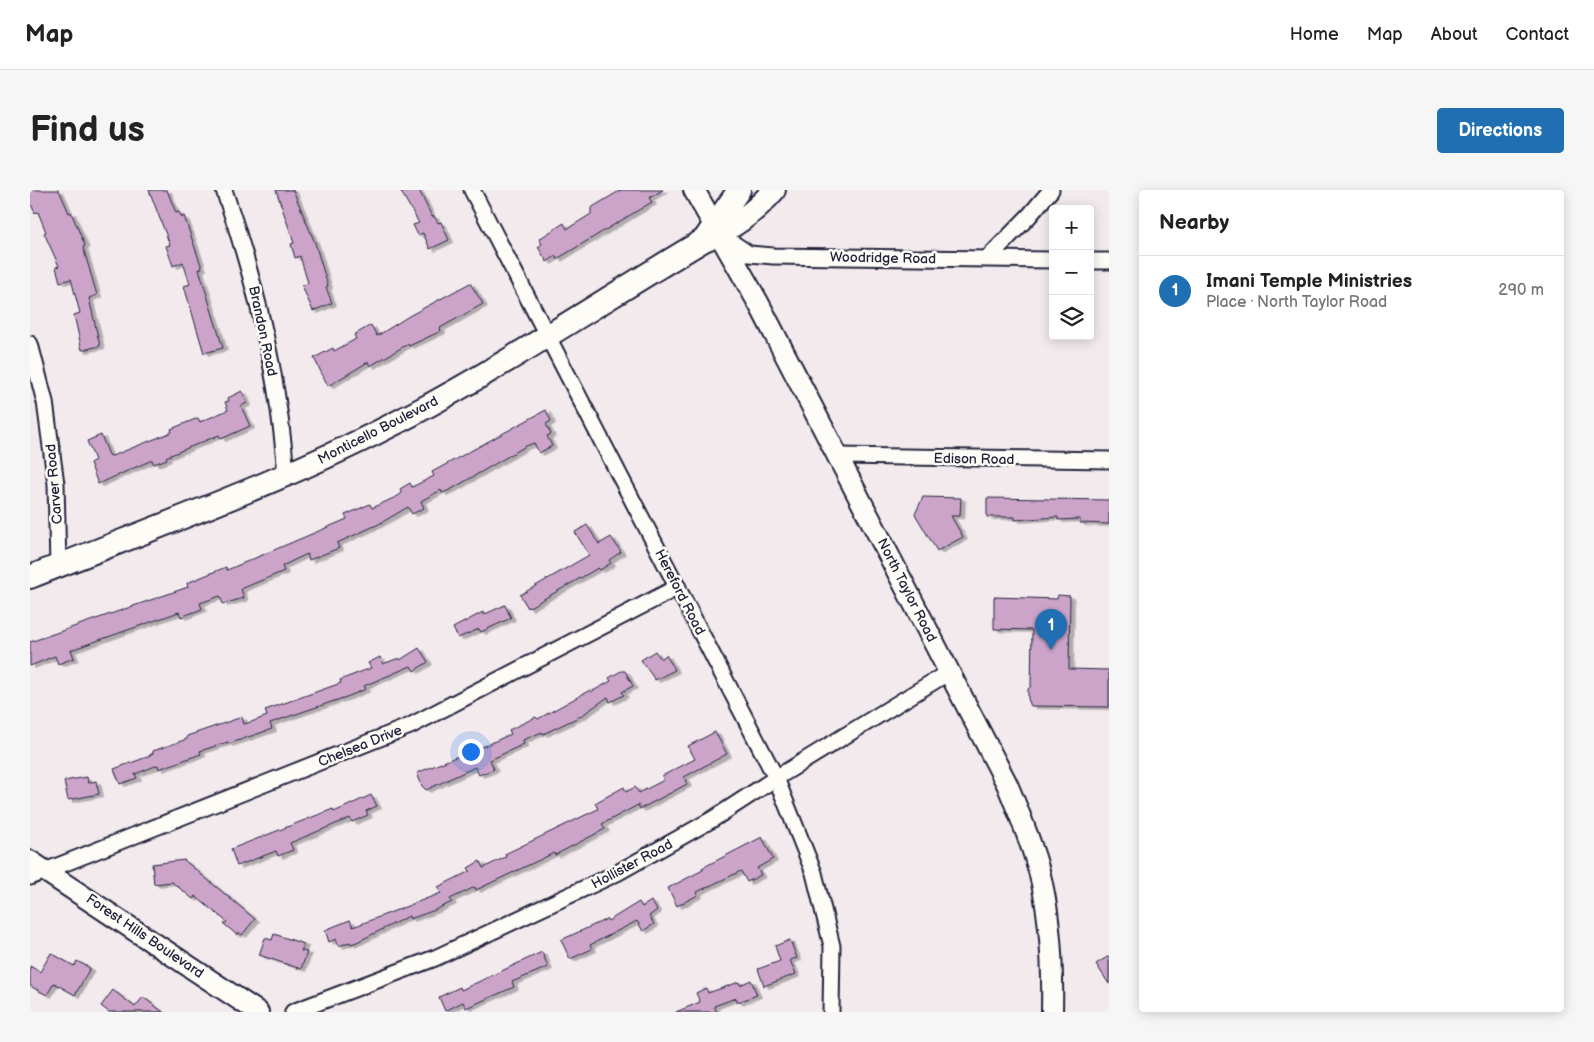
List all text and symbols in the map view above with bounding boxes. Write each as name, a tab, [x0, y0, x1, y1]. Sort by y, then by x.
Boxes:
text: Map	[25, 20, 73, 49]
text: Home	[1290, 24, 1339, 45]
text: Map	[1367, 24, 1403, 45]
text: About	[1431, 24, 1478, 45]
text: Contact	[1506, 24, 1569, 45]
button: Directions	[1437, 108, 1564, 153]
text: Find us	[30, 109, 145, 152]
map controls	[1049, 205, 1094, 340]
button: +	[1049, 205, 1094, 250]
text: Nearby	[1159, 210, 1229, 235]
street label: Woodridge Road	[830, 249, 936, 267]
button: −	[1049, 250, 1094, 295]
text: Imani Temple Ministries	[1206, 270, 1412, 293]
text: 1	[1172, 281, 1178, 300]
text: 290 m	[1498, 281, 1544, 300]
street label: Brandon Road	[245, 284, 281, 378]
text: Place · North Taylor Road	[1206, 293, 1387, 312]
button: layers	[1049, 295, 1094, 340]
street label: Monticello Boulevard	[315, 392, 441, 468]
street label: Carver Road	[42, 443, 66, 525]
street label: Edison Road	[933, 450, 1015, 468]
street label: North Taylor Road	[874, 535, 940, 645]
street label: Hereford Road	[651, 546, 709, 638]
pin: 1	[1035, 609, 1067, 650]
street label: Chelsea Drive	[316, 721, 404, 771]
your location	[458, 739, 484, 765]
street label: Hollister Road	[588, 835, 676, 893]
street label: Forest Hills Boulevard	[83, 890, 207, 982]

